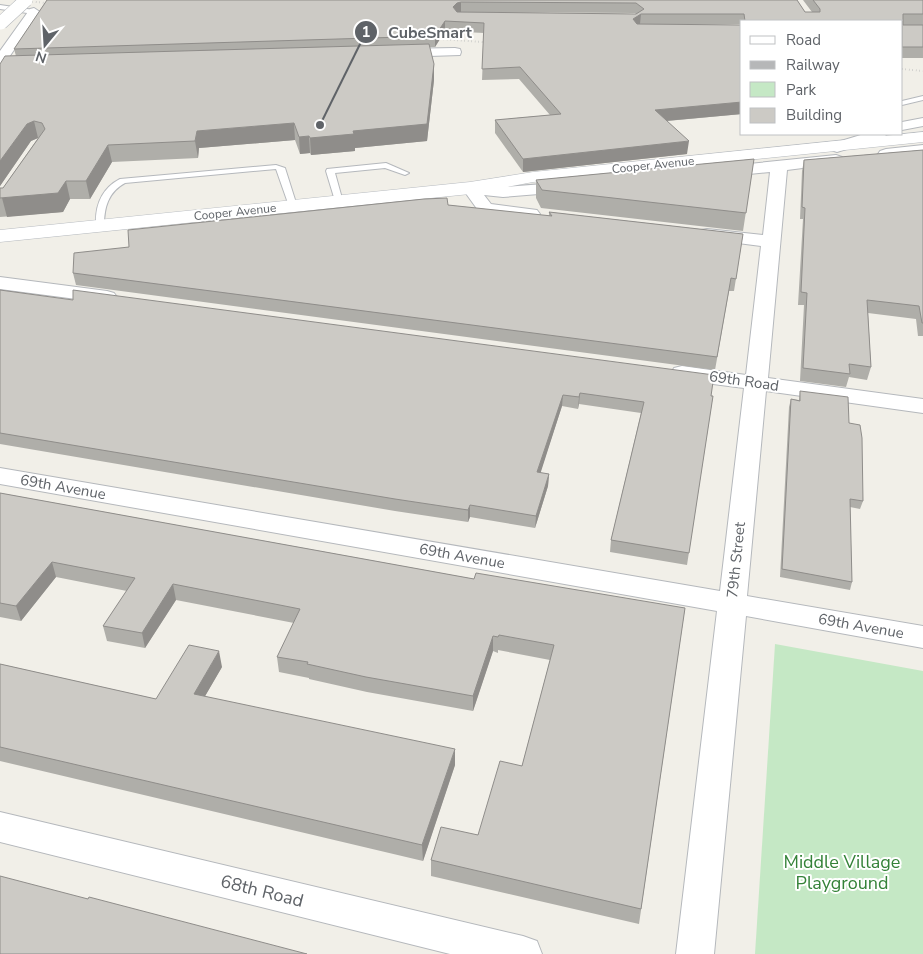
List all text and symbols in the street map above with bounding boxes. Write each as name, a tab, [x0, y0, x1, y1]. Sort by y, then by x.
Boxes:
callout: CubeSmart	[353, 16, 482, 47]
north arrow	[20, 20, 70, 70]
legend	[740, 20, 903, 135]
text: 1	[361, 22, 371, 42]
text: CubeSmart	[388, 22, 473, 44]
text: Road	[786, 30, 821, 50]
text: N	[33, 46, 49, 68]
text: Railway	[786, 55, 840, 75]
text: Park	[786, 80, 816, 100]
text: Building	[786, 105, 842, 125]
street label: Cooper Avenue	[611, 153, 695, 177]
street label: Cooper Avenue	[193, 200, 277, 224]
street label: 69th Road	[708, 366, 780, 396]
street label: 69th Avenue	[19, 470, 107, 504]
street label: 79th Street	[722, 520, 750, 599]
street label: 69th Avenue	[418, 539, 506, 573]
street label: 69th Avenue	[817, 609, 905, 643]
park label: Middle Village Playground	[784, 850, 900, 895]
street label: 68th Road	[218, 869, 306, 913]

